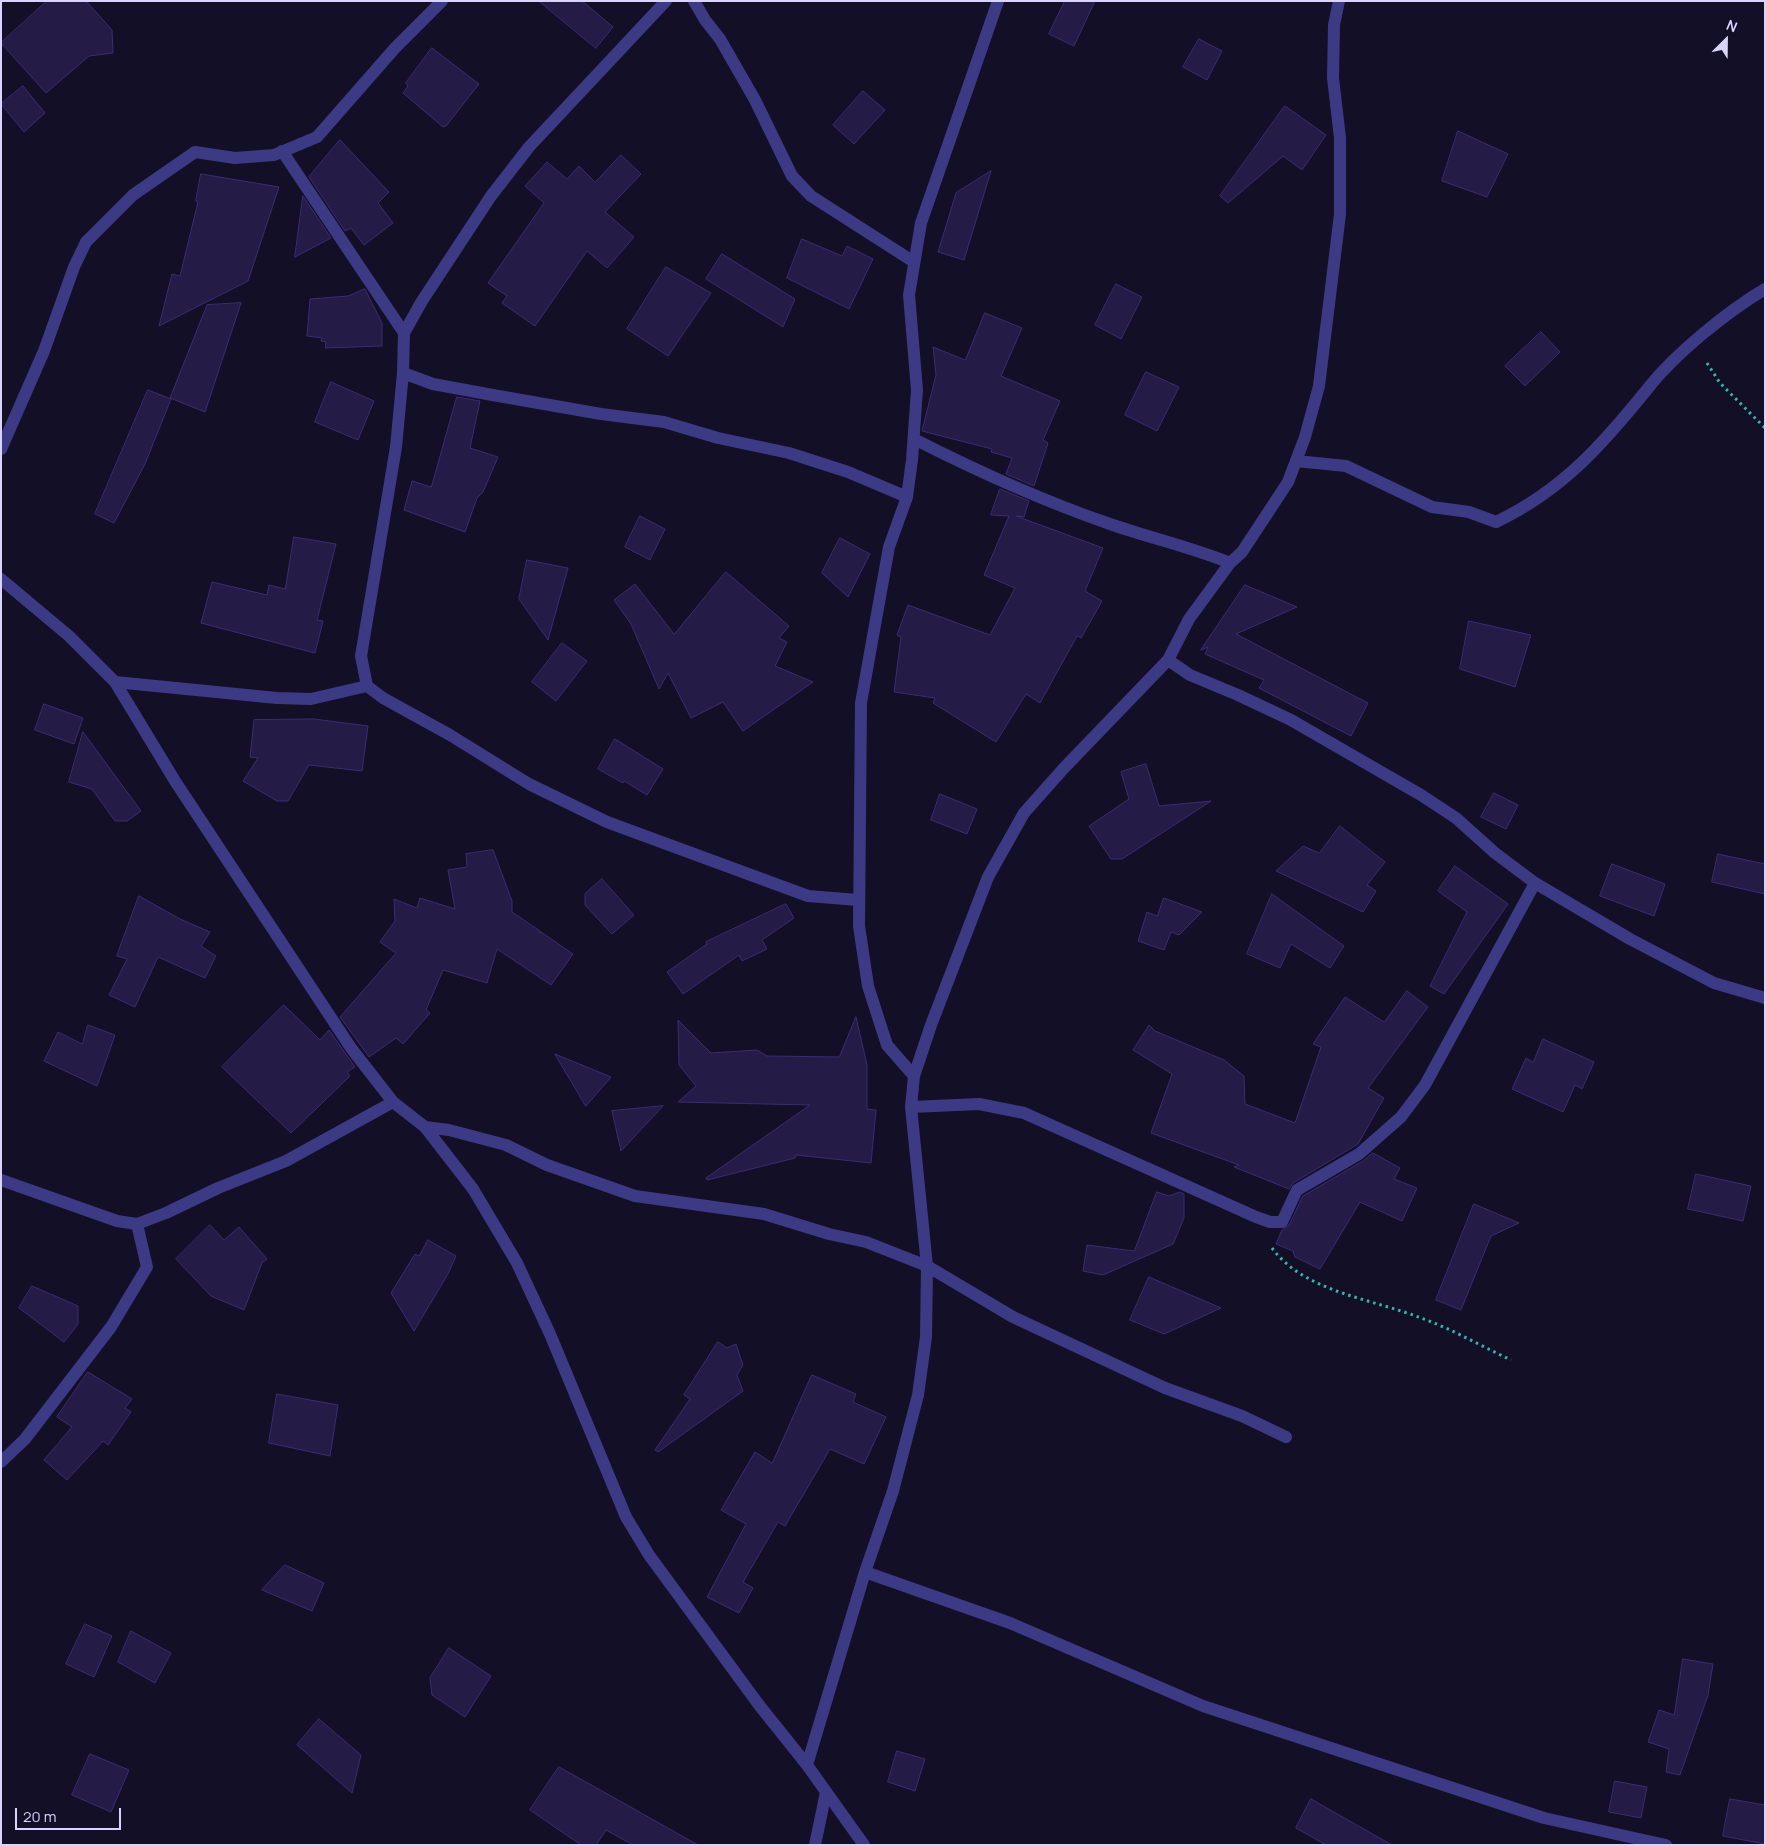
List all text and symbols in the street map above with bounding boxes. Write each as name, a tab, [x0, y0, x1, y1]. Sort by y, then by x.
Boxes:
north arrow	[1701, 15, 1751, 65]
text: N	[1724, 15, 1740, 36]
scale bar	[18, 1798, 124, 1830]
text: 20 m	[23, 1806, 56, 1827]

